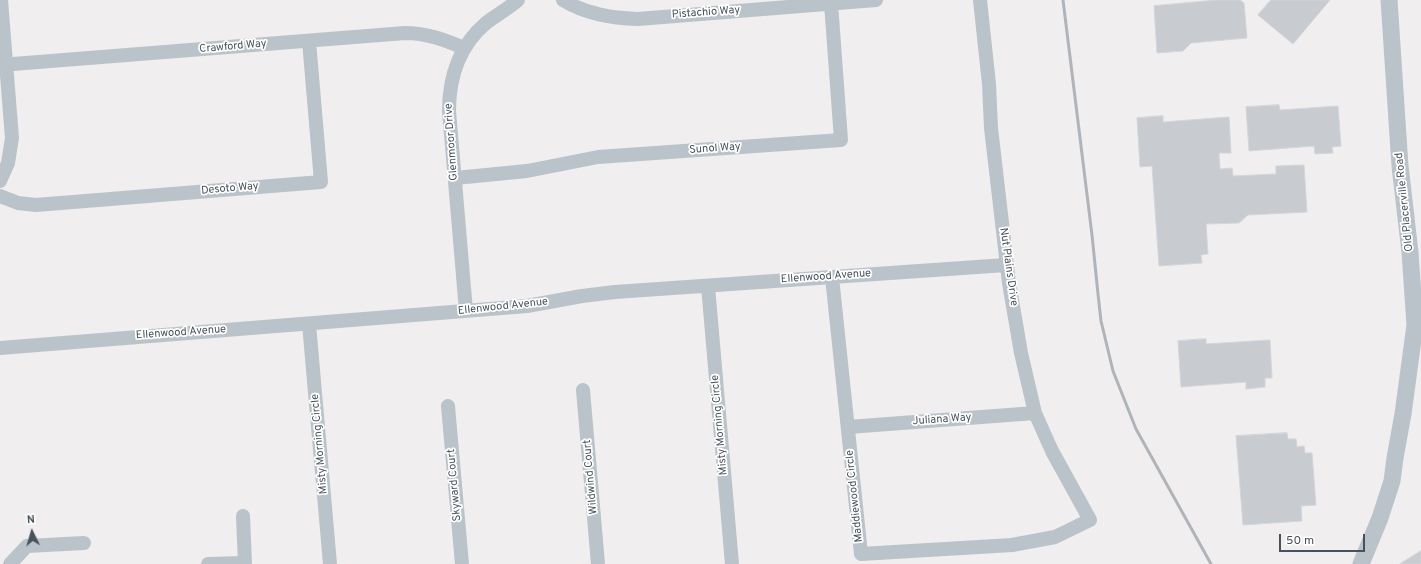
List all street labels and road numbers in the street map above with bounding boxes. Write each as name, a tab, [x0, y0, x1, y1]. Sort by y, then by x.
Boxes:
street label: Pistachio Way	[671, 4, 741, 22]
street label: Crawford Way	[199, 37, 267, 57]
street label: Glenmoor Drive	[443, 103, 461, 181]
street label: Sunol Way	[689, 141, 741, 157]
street label: Old Placerville Road	[1393, 152, 1417, 252]
street label: Desoto Way	[201, 180, 259, 198]
street label: Nut Plains Drive	[996, 227, 1020, 307]
street label: Ellenwood Avenue	[780, 267, 872, 287]
street label: Ellenwood Avenue	[457, 296, 549, 318]
street label: Ellenwood Avenue	[135, 323, 227, 343]
street label: Misty Morning Circle	[709, 374, 731, 476]
street label: Misty Morning Circle	[309, 393, 331, 495]
street label: Juliana Way	[912, 411, 972, 429]
street label: Wildwind Court	[581, 439, 601, 515]
street label: Skyward Court	[445, 448, 465, 522]
street label: Maddiewood Circle	[844, 449, 866, 543]

